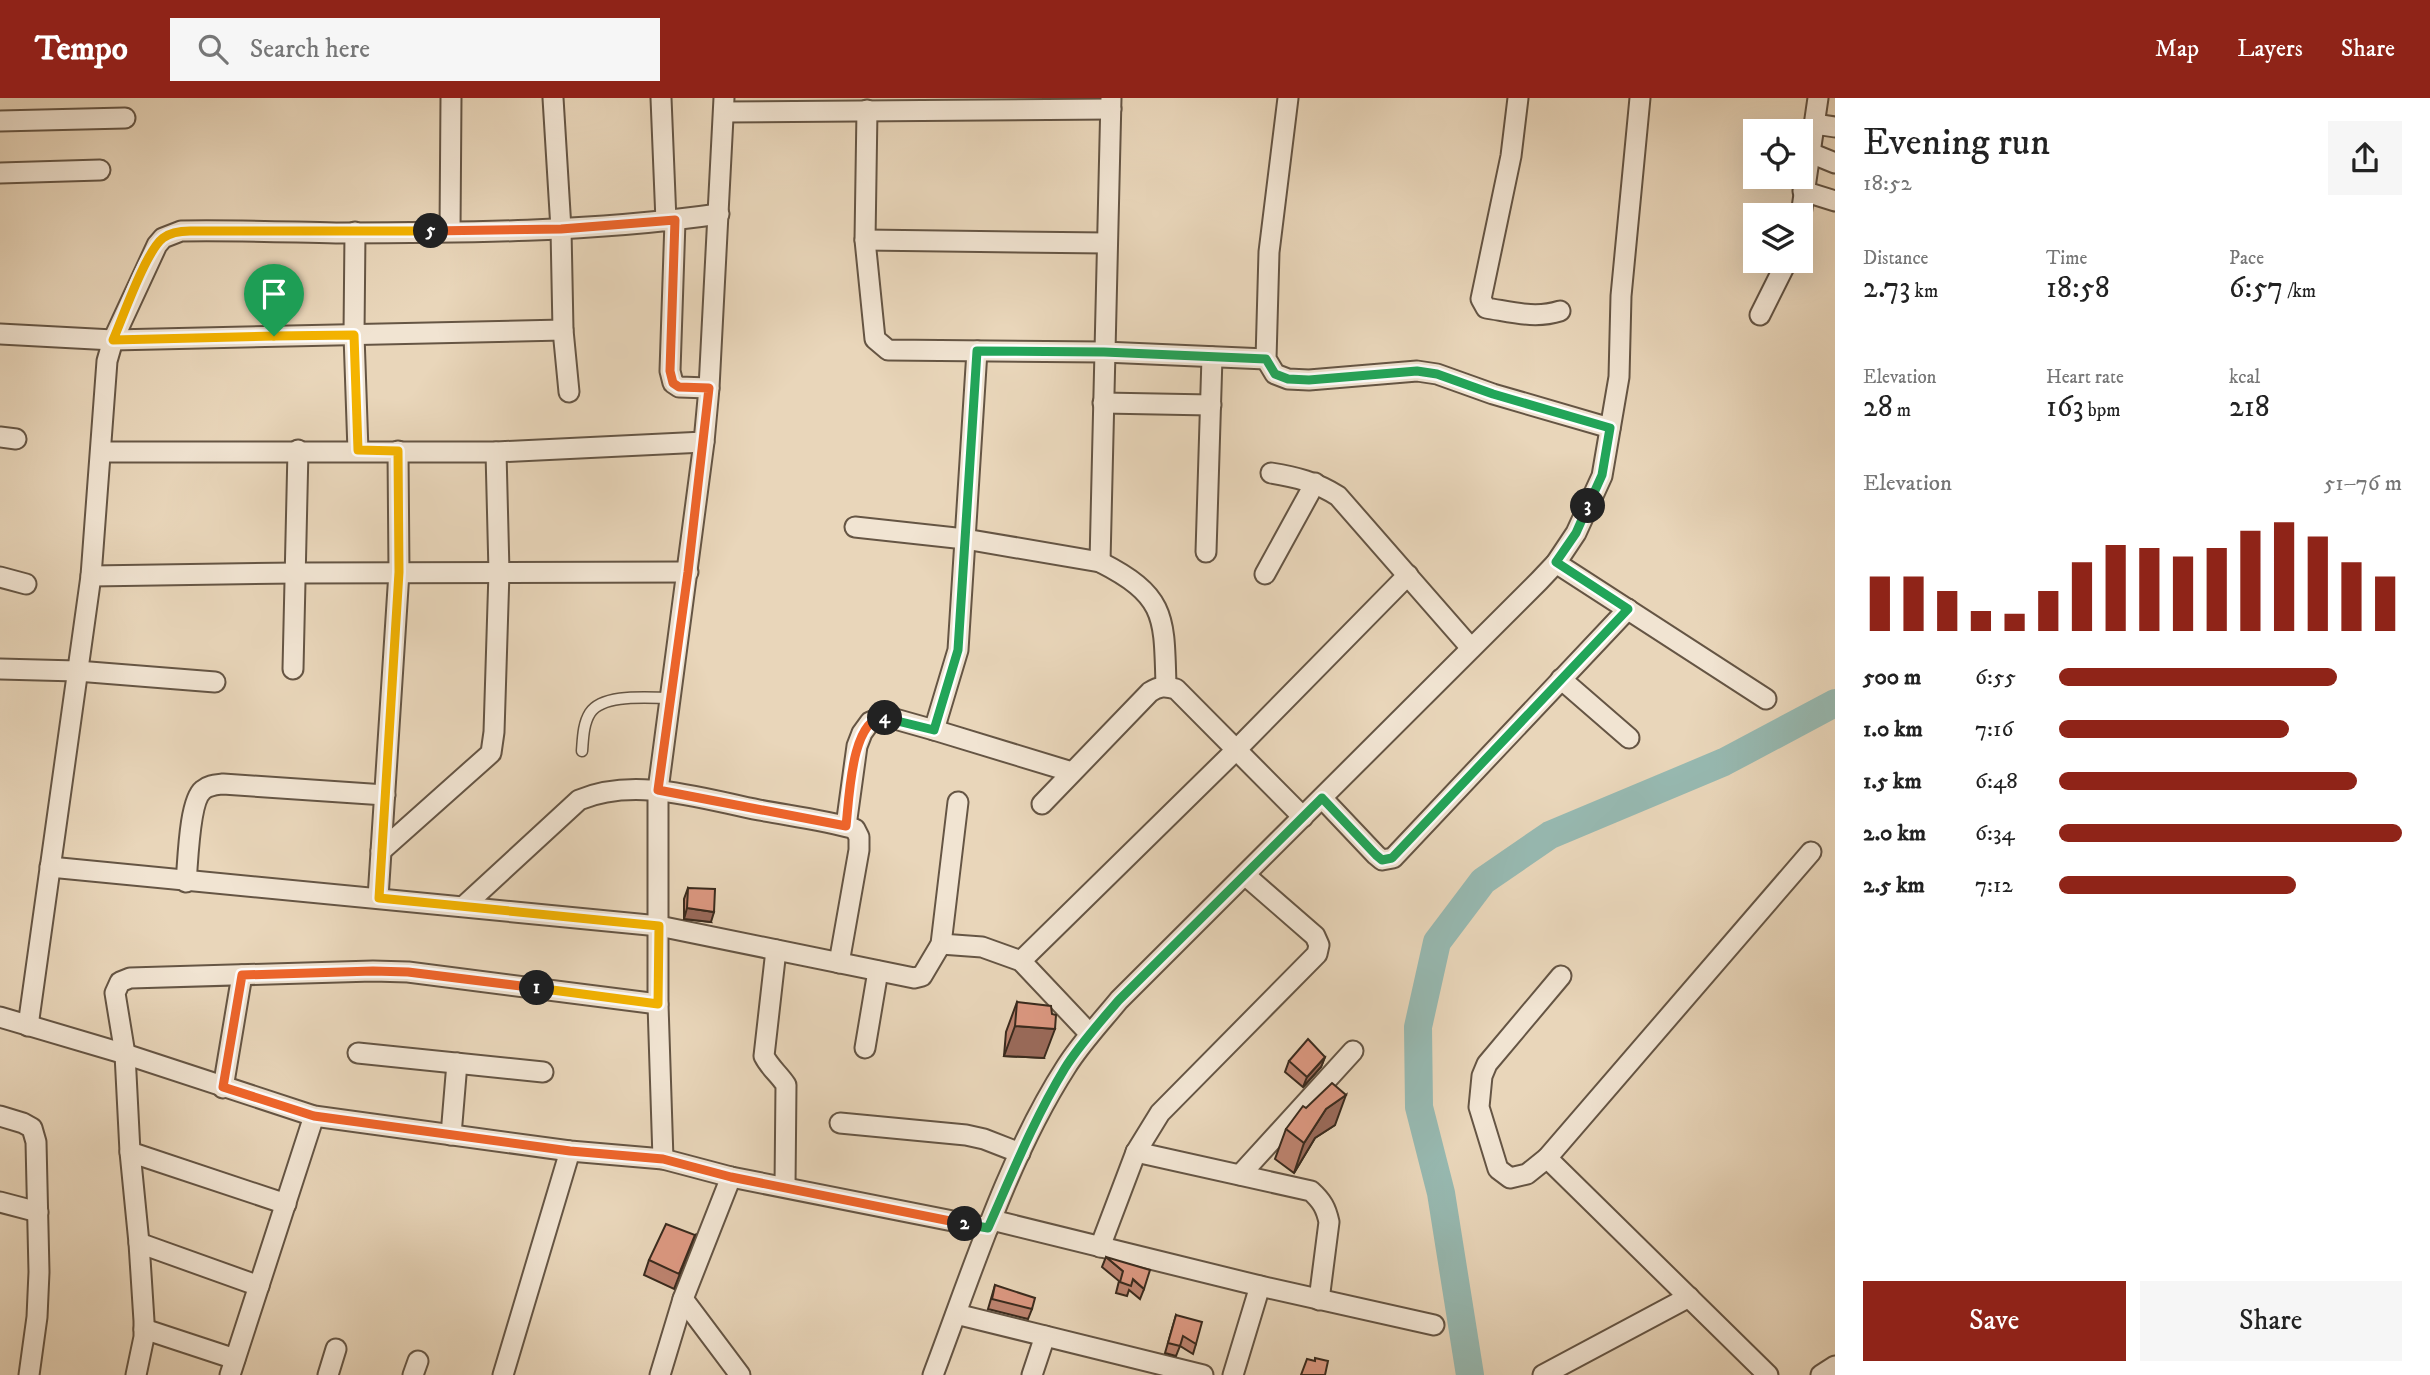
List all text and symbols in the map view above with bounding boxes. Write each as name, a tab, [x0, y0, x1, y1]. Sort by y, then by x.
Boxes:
search box	[170, 18, 660, 81]
text: Tempo	[35, 29, 128, 70]
icon: search	[194, 30, 232, 68]
text: Search here	[250, 33, 370, 66]
text: Map	[2155, 34, 2199, 64]
text: Layers	[2237, 34, 2303, 64]
text: Share	[2341, 34, 2395, 64]
map controls	[1743, 119, 1813, 273]
button: locate	[1743, 119, 1813, 189]
text: Evening run	[1863, 119, 2050, 167]
button: share	[2328, 121, 2402, 195]
text: 18:52	[1863, 169, 1912, 198]
button: layers	[1743, 203, 1813, 273]
pin: 5	[414, 214, 448, 248]
text: 5	[426, 219, 435, 242]
text: Distance	[1863, 247, 1928, 270]
text: Time	[2046, 247, 2087, 270]
text: Pace	[2229, 247, 2264, 270]
pin	[244, 264, 304, 336]
text: 2.73	[1863, 270, 1911, 307]
text: 18:58	[2046, 270, 2110, 307]
text: 6:57	[2229, 270, 2283, 307]
icon: arrive	[255, 275, 293, 313]
text: km	[1911, 280, 1938, 303]
text: /km	[2283, 280, 2316, 303]
text: Elevation	[1863, 366, 1937, 389]
text: Heart rate	[2046, 366, 2124, 389]
text: kcal	[2229, 366, 2260, 389]
text: 28	[1863, 389, 1893, 426]
text: 163	[2046, 389, 2084, 426]
text: 218	[2229, 389, 2270, 426]
text: m	[1893, 399, 1911, 422]
text: bpm	[2084, 399, 2121, 422]
text: Elevation	[1863, 469, 1952, 498]
text: 51–76 m	[2324, 469, 2402, 498]
pin: 3	[1570, 488, 1606, 524]
text: 3	[1584, 494, 1591, 517]
text: 500 m	[1863, 663, 1921, 692]
text: 6:55	[1975, 663, 2016, 692]
pin: 4	[868, 700, 903, 736]
text: 4	[879, 706, 890, 729]
text: 1.0 km	[1863, 715, 1923, 744]
text: 7:16	[1975, 715, 2013, 744]
text: 1.5 km	[1863, 767, 1922, 796]
text: 6:48	[1975, 767, 2018, 796]
text: 2.0 km	[1863, 819, 1926, 848]
text: 6:34	[1975, 819, 2015, 848]
text: 2.5 km	[1863, 871, 1925, 900]
text: 7:12	[1975, 871, 2013, 900]
pin: 1	[520, 970, 554, 1006]
text: 1	[533, 976, 540, 999]
pin: 2	[948, 1206, 982, 1242]
text: 2	[960, 1212, 969, 1235]
button: Save	[1863, 1281, 2126, 1361]
button: Share	[2140, 1281, 2402, 1361]

